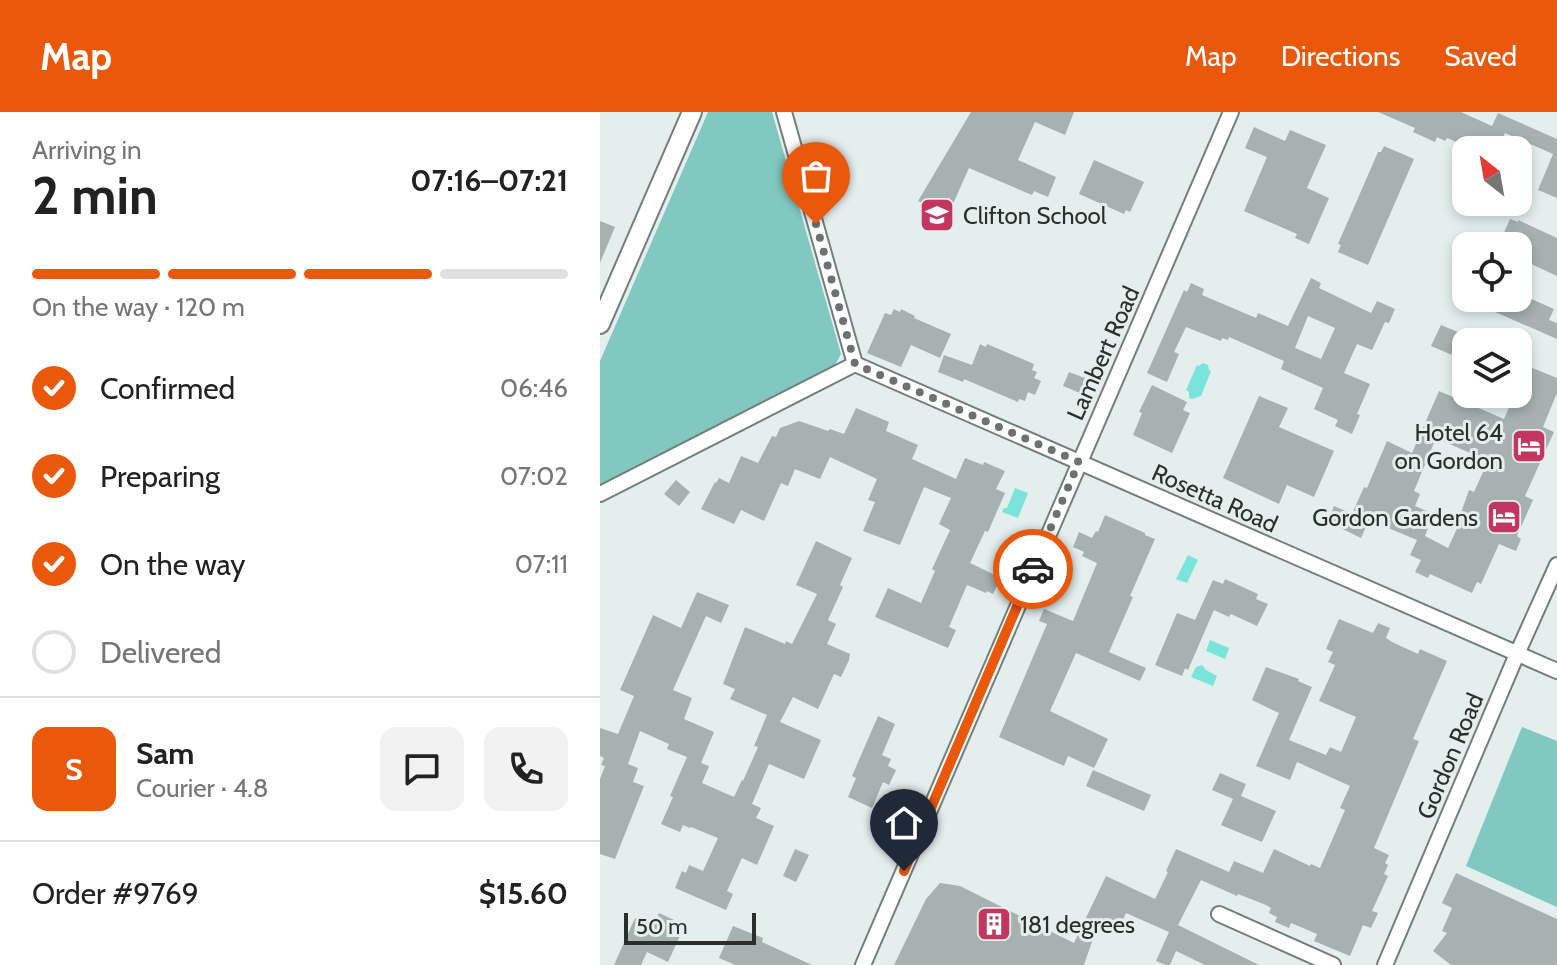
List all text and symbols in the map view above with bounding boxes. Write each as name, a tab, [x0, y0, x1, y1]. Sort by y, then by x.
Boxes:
text: Map	[40, 33, 112, 80]
text: Map	[1185, 39, 1237, 73]
text: Directions	[1281, 39, 1400, 73]
text: Saved	[1444, 39, 1517, 73]
text: Arriving in	[32, 134, 142, 166]
north arrow	[1452, 136, 1532, 216]
map controls	[1452, 136, 1532, 408]
pin	[782, 142, 850, 224]
icon: bag	[794, 154, 838, 198]
text: 07:16–07:21	[410, 162, 568, 199]
text: 2 min	[32, 164, 158, 227]
school or university icon: Clifton School	[918, 196, 956, 234]
place label: Clifton School	[963, 201, 1107, 230]
button: locate	[1452, 232, 1532, 312]
street label: Lambert Road	[1061, 282, 1145, 424]
text: On the way · 120 m	[32, 291, 245, 323]
button: layers	[1452, 328, 1532, 408]
icon: check	[32, 366, 76, 410]
text: Confirmed	[100, 370, 235, 407]
text: 06:46	[500, 372, 568, 404]
place label: Hotel 64 on Gordon	[1395, 418, 1503, 475]
hotel icon: Hotel 64 on Gordon	[1510, 427, 1548, 465]
icon: check	[32, 454, 76, 498]
street label: Rosetta Road	[1148, 457, 1282, 539]
text: Preparing	[100, 458, 220, 495]
text: 07:02	[500, 460, 568, 492]
hotel icon: Gordon Gardens	[1485, 498, 1523, 536]
place label: Gordon Gardens	[1312, 503, 1478, 532]
courier	[993, 529, 1073, 609]
icon: check	[32, 542, 76, 586]
text: On the way	[100, 546, 245, 583]
icon: car	[1011, 547, 1055, 591]
text: 07:11	[515, 548, 568, 580]
text: Delivered	[100, 634, 221, 671]
street label: Gordon Road	[1410, 689, 1490, 823]
button: chat	[380, 727, 464, 811]
button: phone	[484, 727, 568, 811]
text: Sam	[136, 735, 194, 772]
text: S	[65, 751, 83, 788]
text: Courier · 4.8	[136, 772, 269, 804]
pin	[870, 789, 938, 871]
icon: home	[882, 801, 926, 845]
text: Order #9769	[32, 875, 199, 912]
text: $15.60	[479, 875, 568, 912]
building icon: 181 degrees	[975, 905, 1013, 943]
scale bar	[624, 909, 756, 945]
place label: 181 degrees	[1020, 910, 1135, 939]
text: 50 m	[636, 913, 688, 940]

